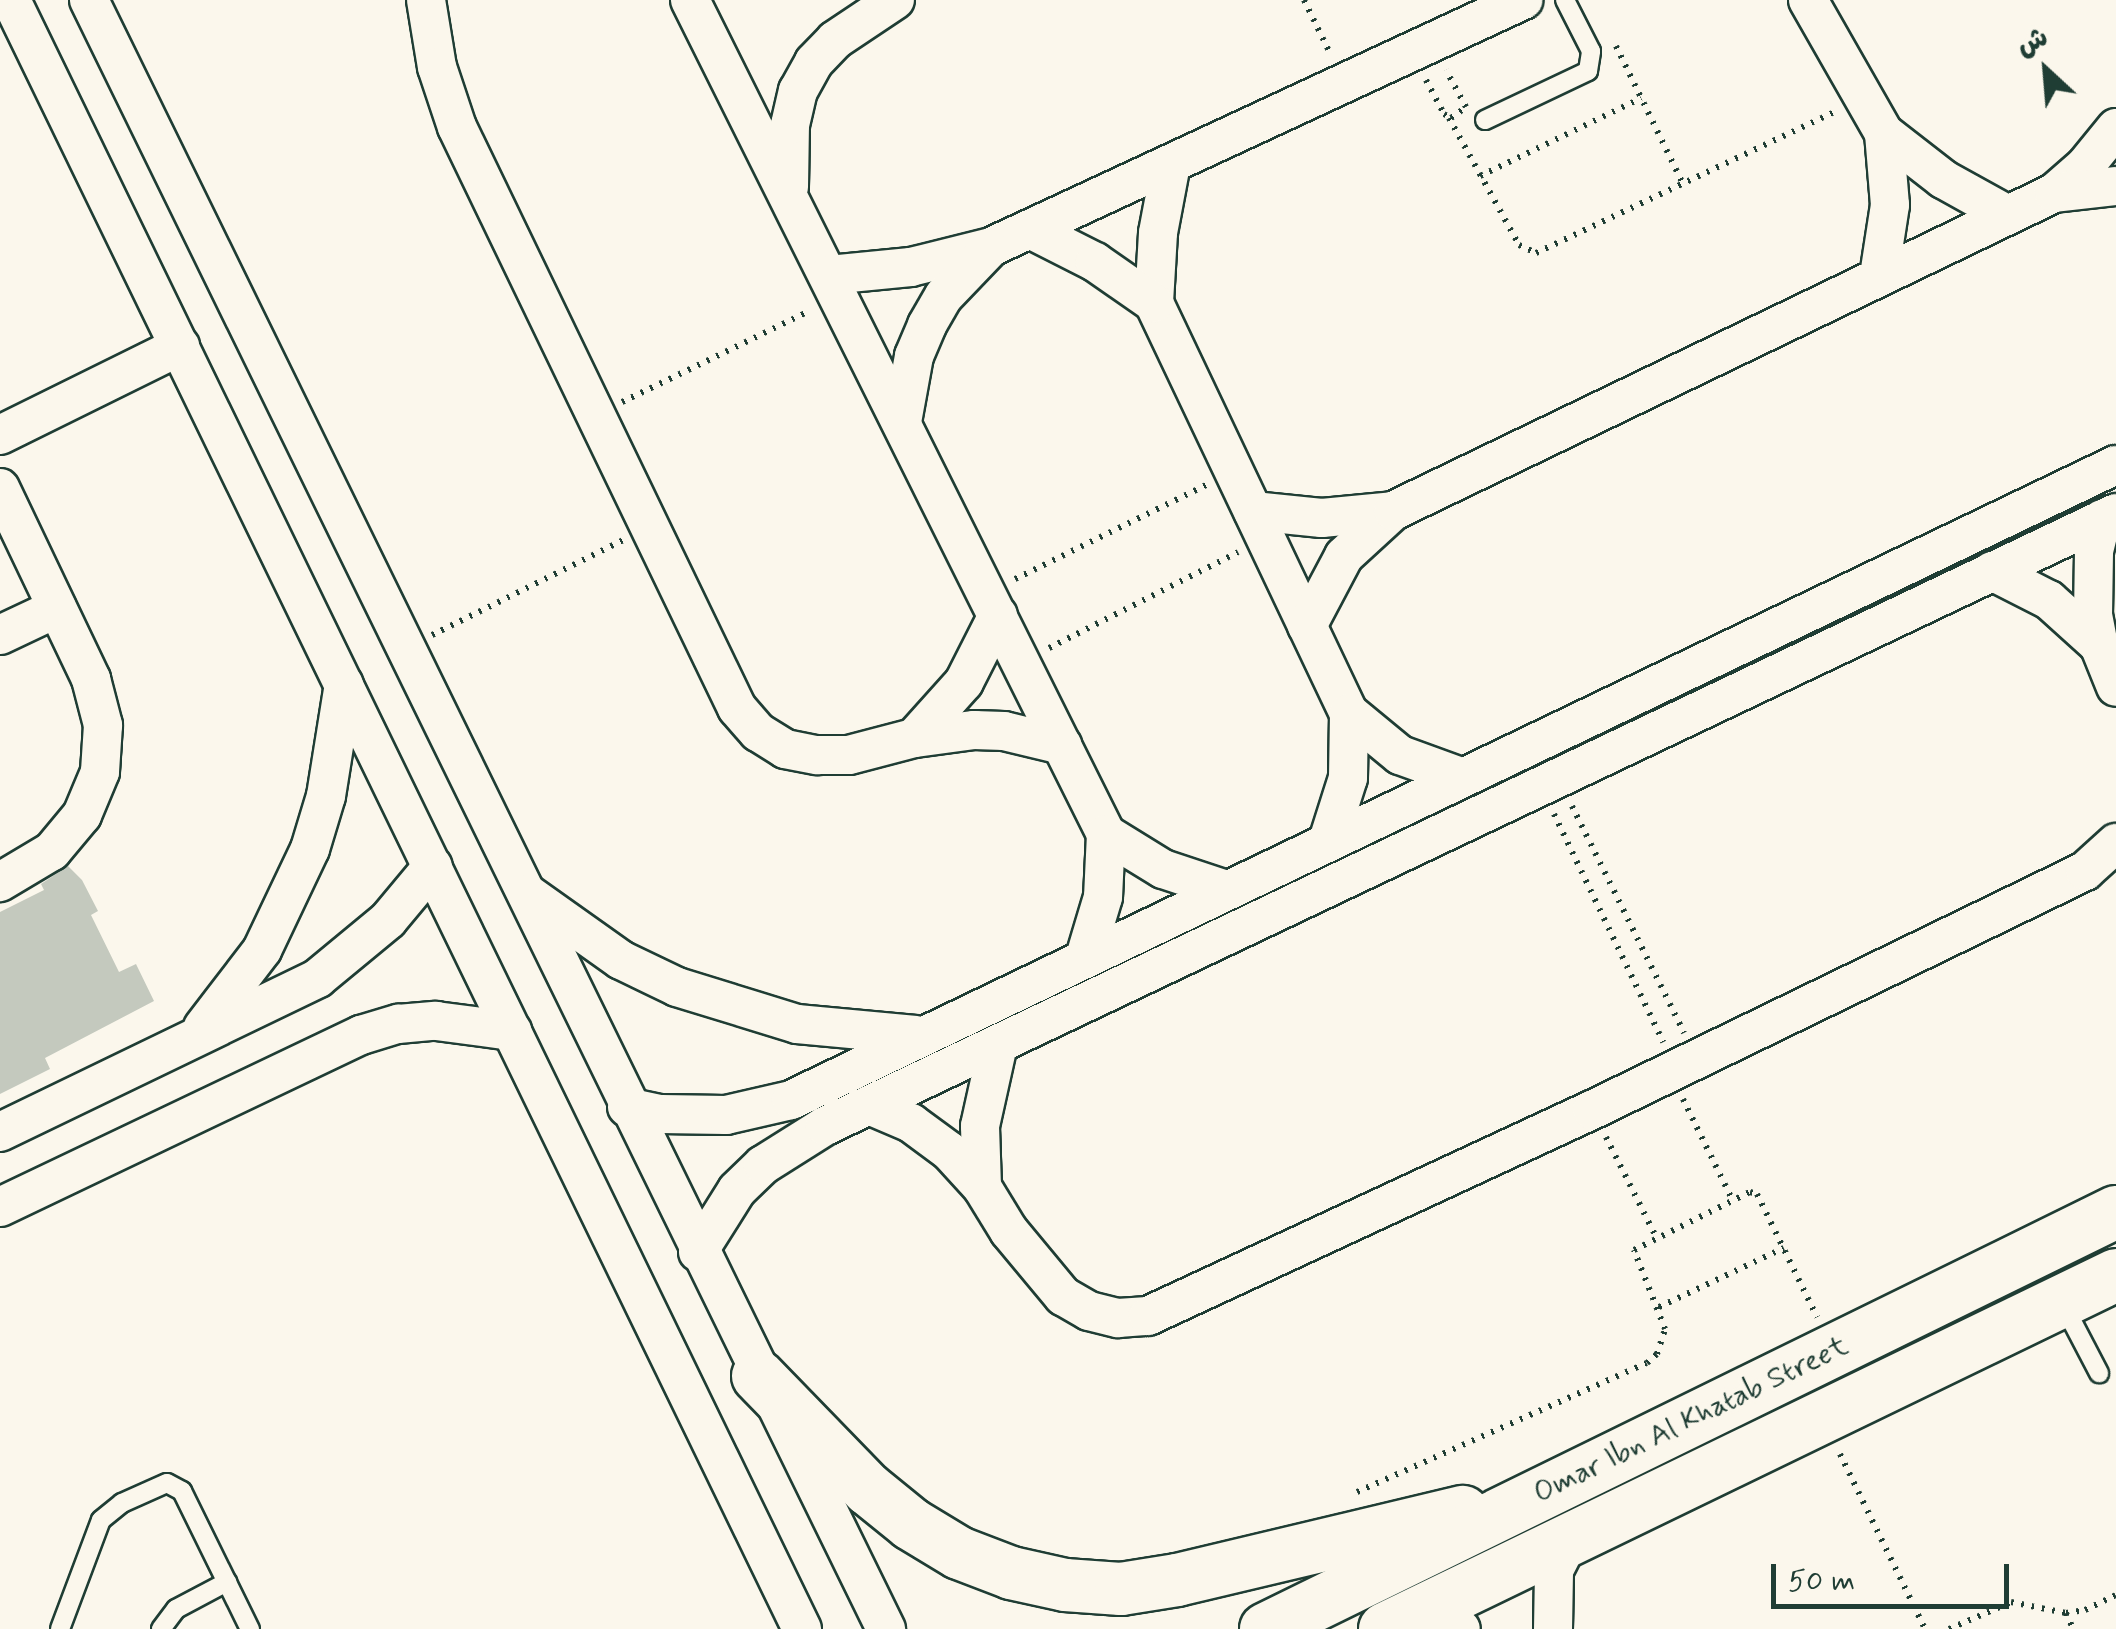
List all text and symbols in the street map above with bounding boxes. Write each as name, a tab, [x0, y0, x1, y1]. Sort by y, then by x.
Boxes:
text: ش	[2011, 19, 2055, 66]
north arrow	[1996, 20, 2096, 120]
street label: Omar Ibn Al Khatab Street	[1522, 1325, 1860, 1515]
scale bar	[1776, 1544, 2014, 1606]
text: 50 m	[1788, 1562, 1855, 1601]

